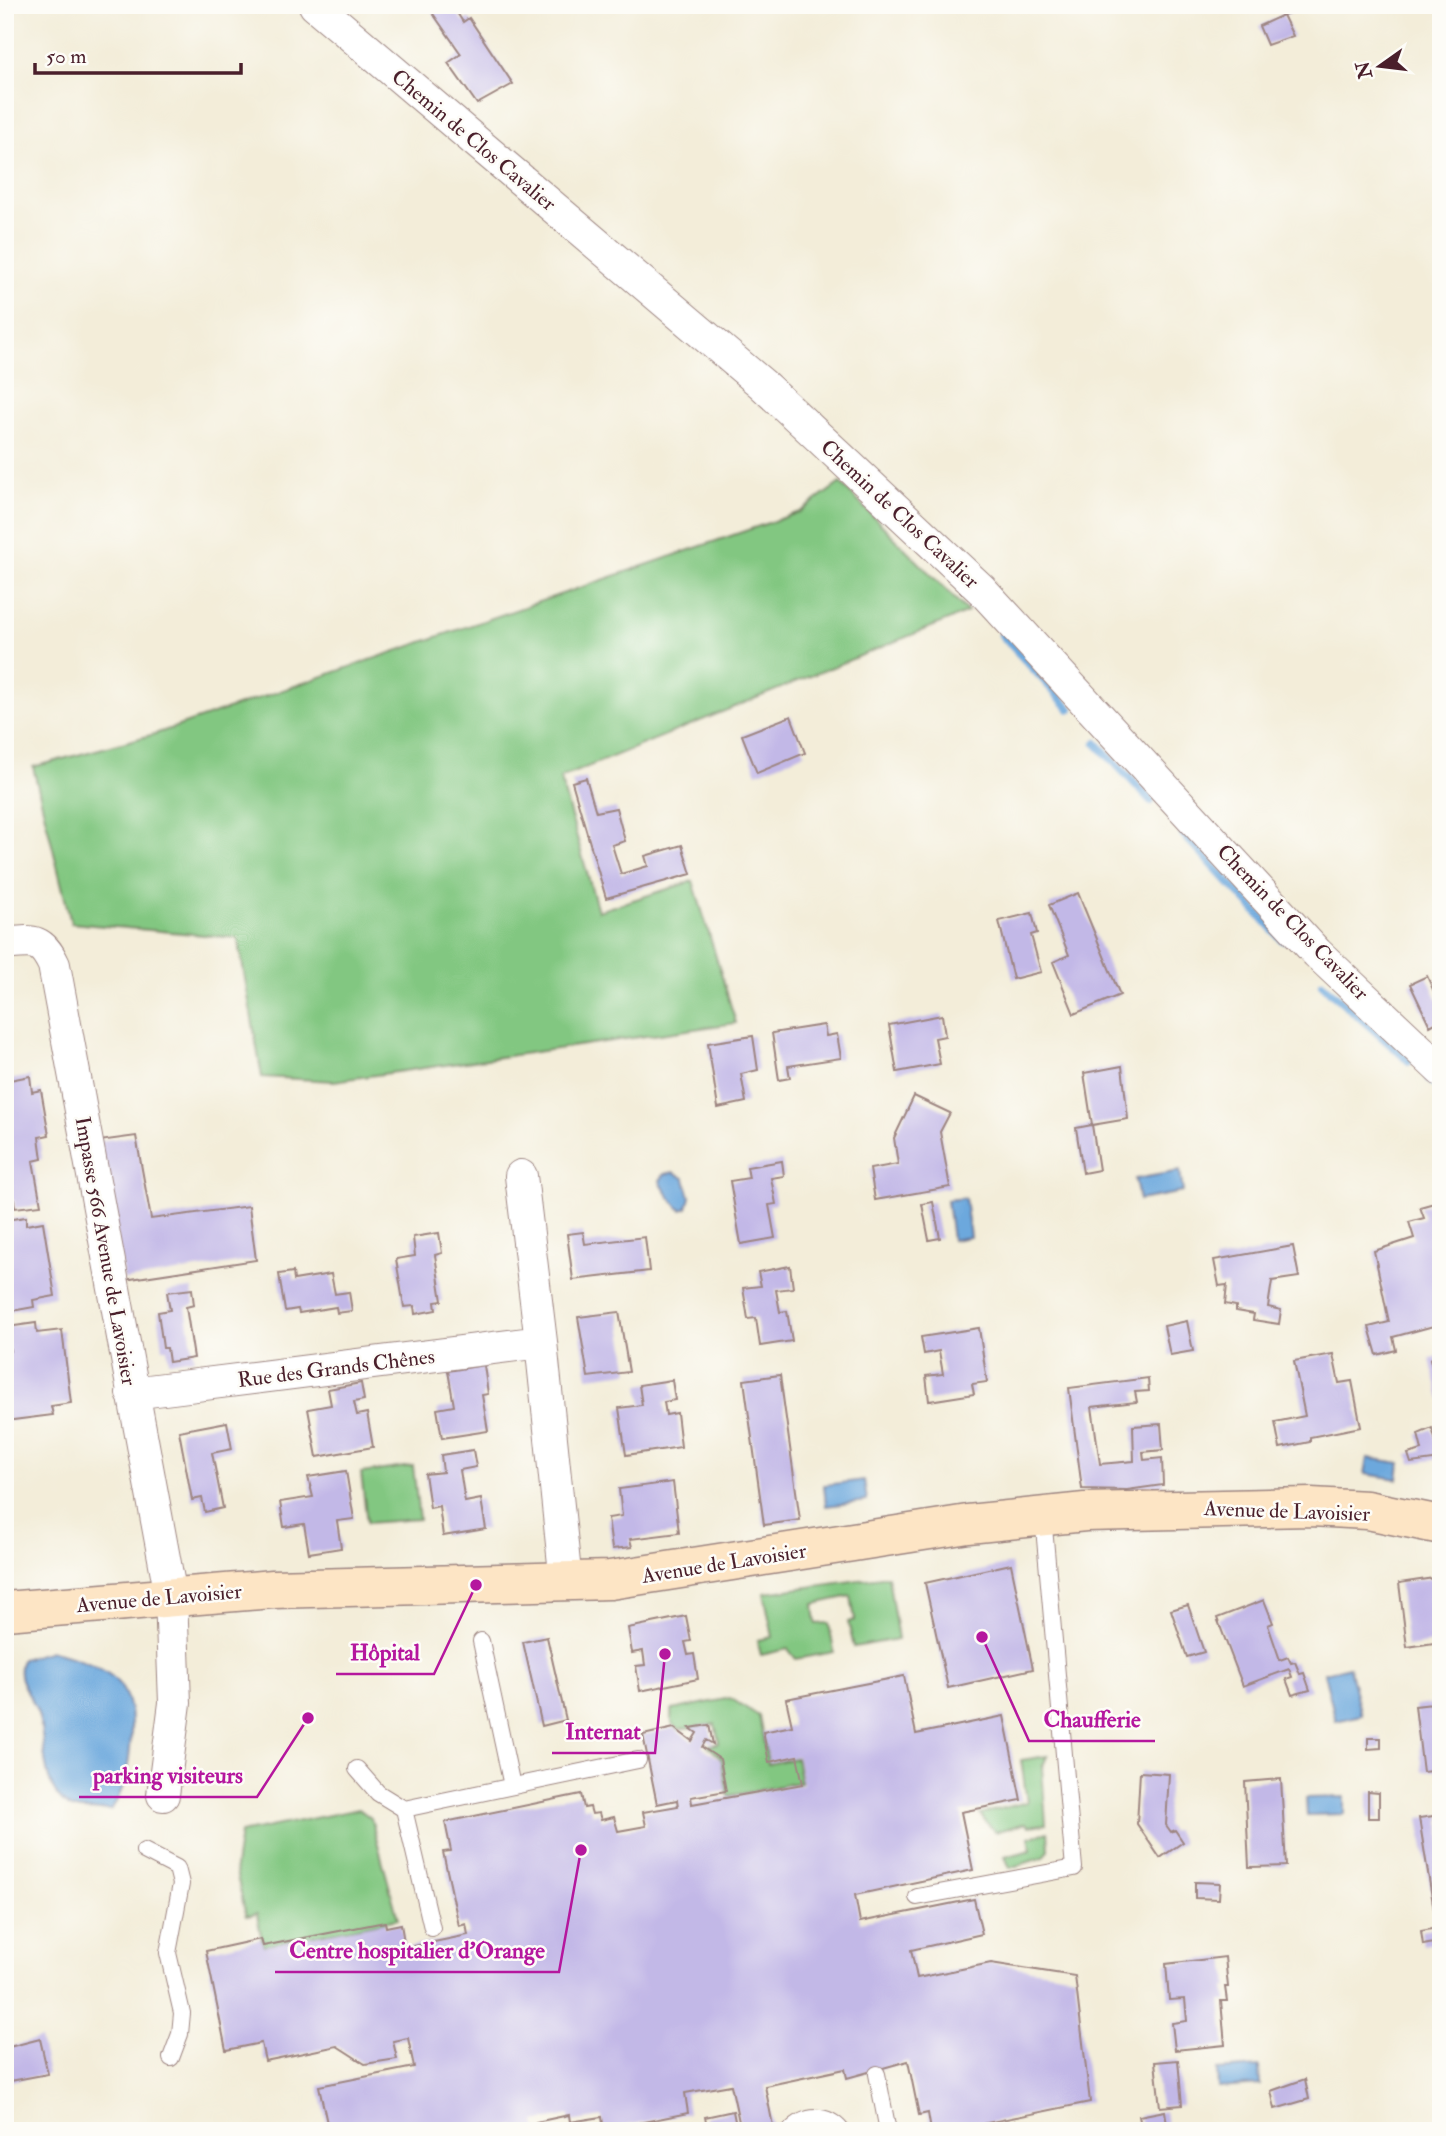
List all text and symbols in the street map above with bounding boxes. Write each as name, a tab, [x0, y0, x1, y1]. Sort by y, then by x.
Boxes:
scale bar	[35, 32, 242, 76]
north arrow	[1344, 32, 1414, 102]
text: 50 m	[46, 43, 87, 70]
text: N	[1351, 58, 1378, 82]
street label: Chemin de Clos Cavalier	[386, 64, 562, 217]
street label: Chemin de Clos Cavalier	[815, 434, 985, 595]
street label: Chemin de Clos Cavalier	[1211, 839, 1374, 1006]
street label: Impasse 566 Avenue de Lavoisier	[69, 1115, 142, 1388]
street label: Rue des Grands Chênes	[236, 1343, 436, 1394]
street label: Avenue de Lavoisier	[1203, 1495, 1371, 1528]
street label: Avenue de Lavoisier	[639, 1537, 808, 1590]
street label: Avenue de Lavoisier	[74, 1578, 243, 1619]
callout: Hôpital	[336, 1630, 434, 1674]
text: Hôpital	[350, 1638, 421, 1668]
callout: Chaufferie	[1029, 1697, 1155, 1741]
text: Chaufferie	[1043, 1705, 1141, 1734]
callout: Internat	[552, 1709, 655, 1753]
text: Internat	[565, 1717, 641, 1746]
callout: parking visiteurs	[79, 1753, 257, 1797]
text: parking visiteurs	[92, 1761, 243, 1791]
callout: Centre hospitalier d'Orange	[275, 1928, 559, 1972]
text: Centre hospitalier d'Orange	[289, 1936, 545, 1966]

